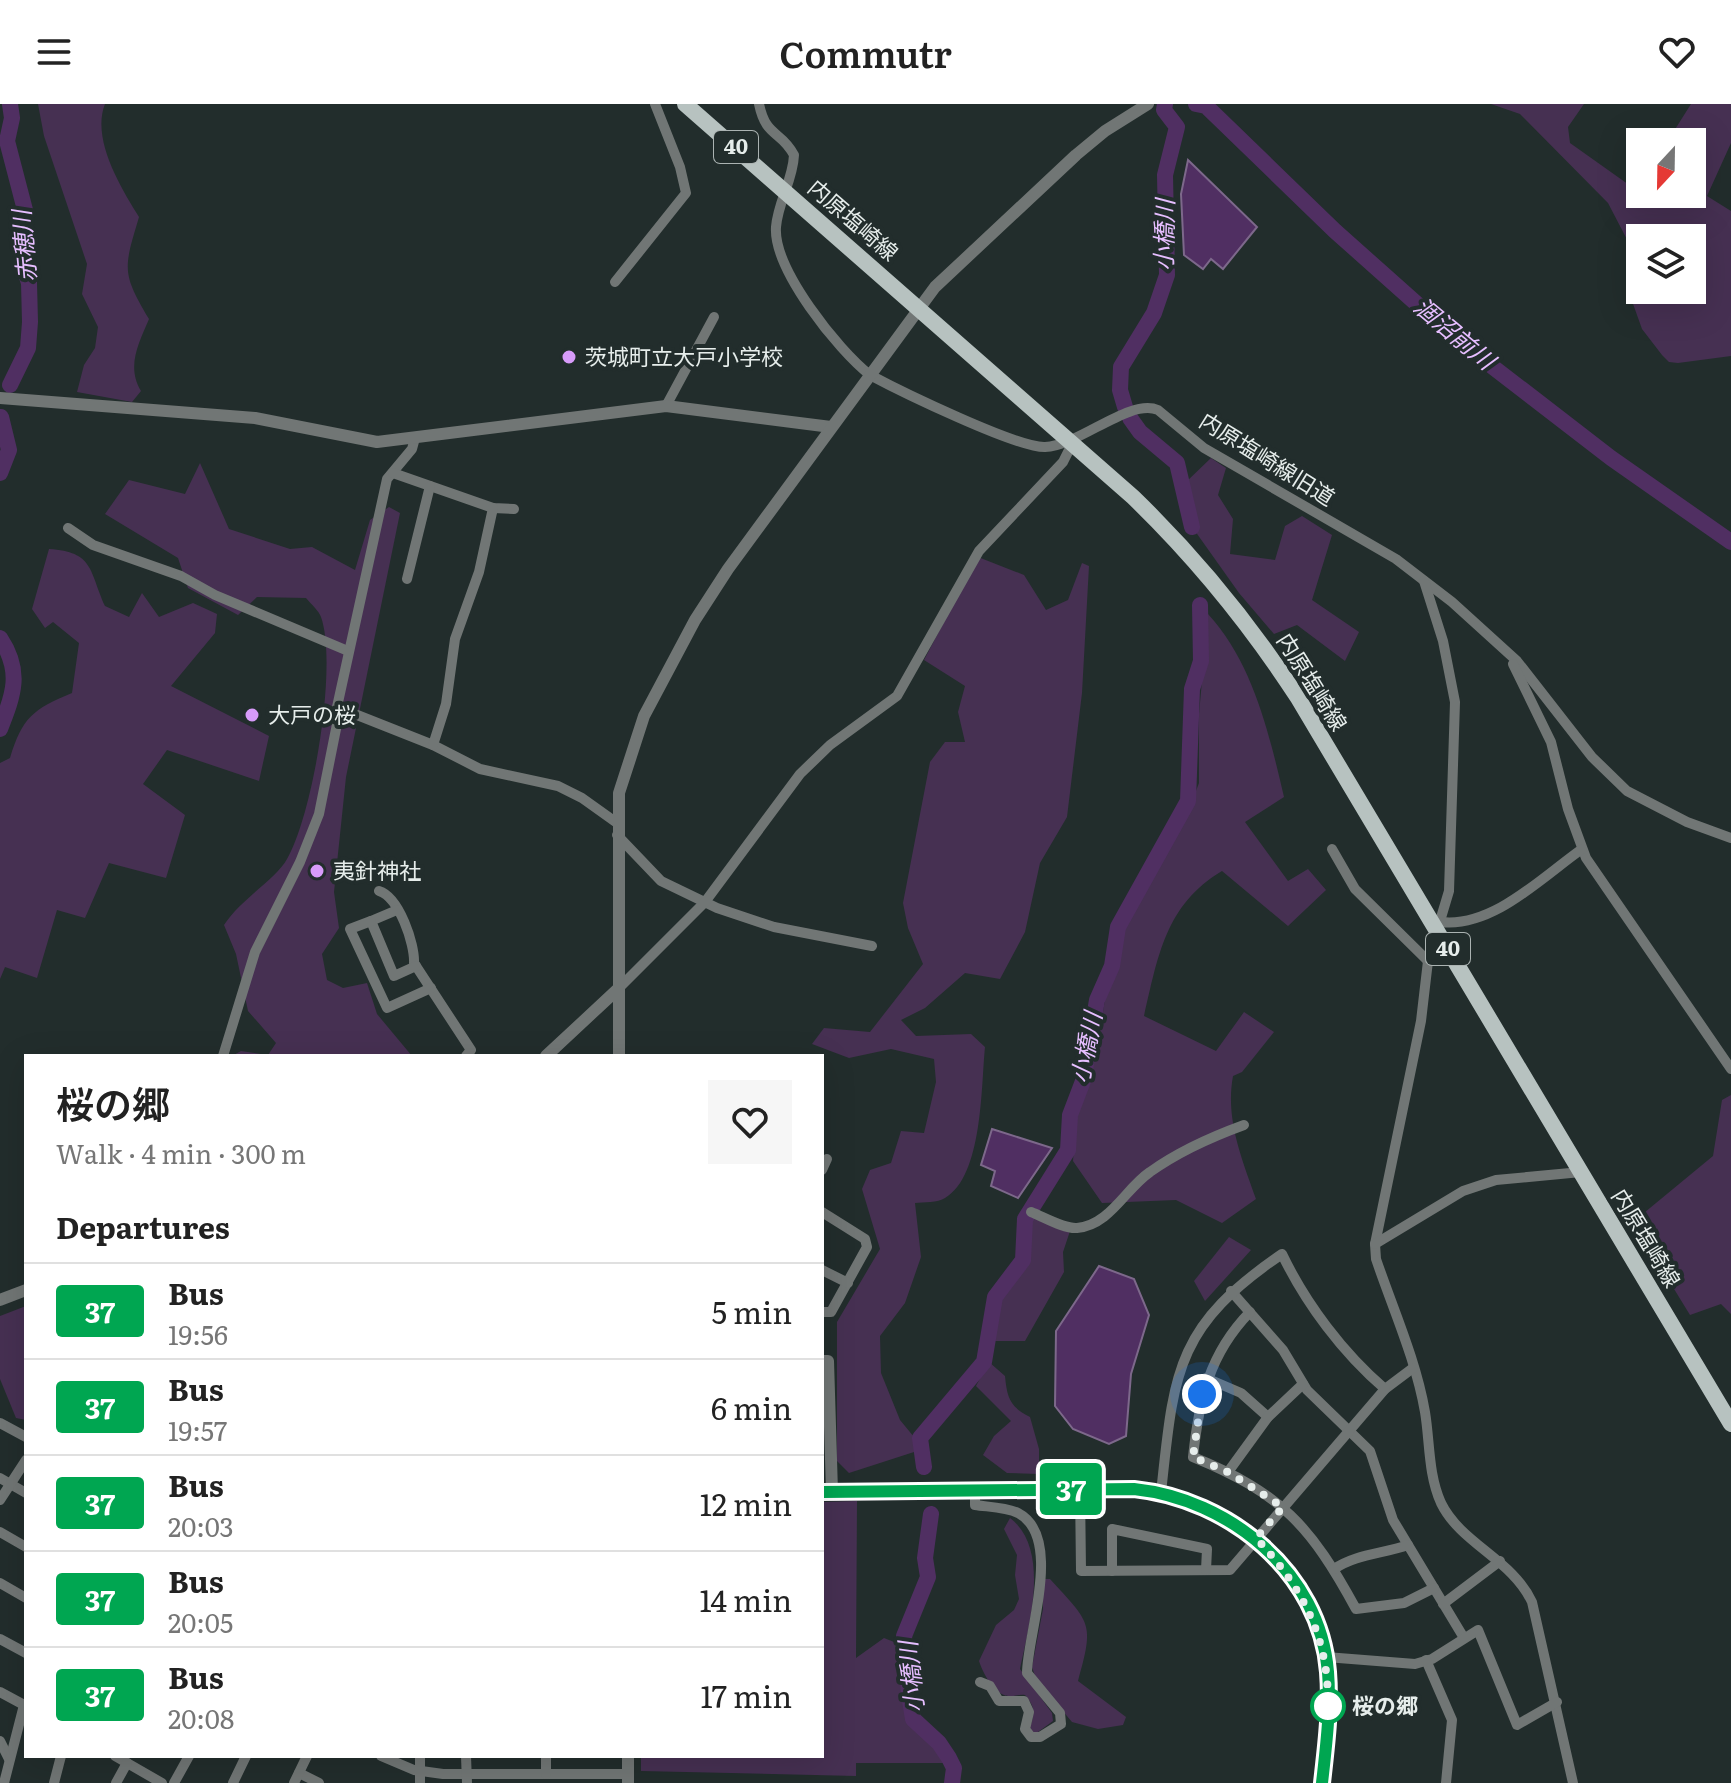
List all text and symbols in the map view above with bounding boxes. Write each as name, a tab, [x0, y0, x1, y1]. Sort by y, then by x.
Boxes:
text: Commutr	[779, 26, 952, 79]
icon: menu	[32, 30, 76, 74]
icon: heart	[1655, 30, 1699, 74]
north arrow	[1626, 128, 1706, 208]
map controls	[1626, 128, 1706, 304]
road number: 40	[714, 131, 758, 163]
street label: 内原塩崎線	[802, 170, 906, 267]
water label: 小橋川	[1144, 196, 1181, 271]
water label: 赤穂川	[2, 206, 43, 284]
button: layers	[1626, 224, 1706, 304]
water label: 涸沼前川	[1408, 288, 1506, 378]
place label: 茨城町立大戸小学校	[585, 339, 783, 372]
marker: 茨城町立大戸小学校	[560, 348, 578, 366]
street label: 内原塩崎線旧道	[1194, 403, 1342, 513]
street label: 内原塩崎線	[1270, 626, 1356, 737]
place label: 大戸の桜	[268, 697, 356, 730]
marker: 大戸の桜	[243, 706, 261, 724]
place label: 夷針神社	[333, 853, 421, 886]
marker: 夷針神社	[308, 862, 326, 880]
road number: 40	[1426, 933, 1470, 965]
water label: 小橋川	[1060, 1006, 1109, 1086]
text: 桜の郷	[56, 1074, 170, 1131]
button: heart	[708, 1080, 792, 1164]
text: Walk · 4 min · 300 m	[56, 1133, 306, 1172]
street label: 内原塩崎線	[1605, 1182, 1690, 1293]
text: Departures	[56, 1204, 230, 1248]
text: Bus	[168, 1270, 224, 1314]
text: 5 min	[712, 1289, 792, 1333]
text: 37	[85, 1290, 115, 1332]
text: 19:56	[168, 1314, 228, 1353]
text: Bus	[168, 1366, 224, 1410]
your location	[1182, 1374, 1222, 1414]
text: 6 min	[711, 1385, 792, 1429]
text: 37	[85, 1386, 115, 1428]
text: 19:57	[168, 1410, 227, 1449]
text: Bus	[168, 1462, 224, 1506]
line badge: 37	[1035, 1463, 1107, 1515]
text: 37	[1056, 1468, 1086, 1510]
text: 12 min	[700, 1481, 792, 1525]
text: 37	[85, 1482, 115, 1524]
text: 20:03	[168, 1506, 234, 1545]
text: Bus	[168, 1558, 224, 1602]
text: 14 min	[700, 1577, 792, 1621]
text: 37	[85, 1578, 115, 1620]
text: 20:05	[168, 1602, 233, 1641]
water label: 小橋川	[888, 1637, 931, 1715]
text: Bus	[168, 1654, 224, 1698]
text: 17 min	[701, 1673, 792, 1717]
text: 37	[85, 1674, 115, 1716]
place label: 桜の郷	[1352, 1688, 1418, 1721]
marker: 桜の郷	[1311, 1689, 1345, 1723]
text: 20:08	[168, 1698, 234, 1737]

